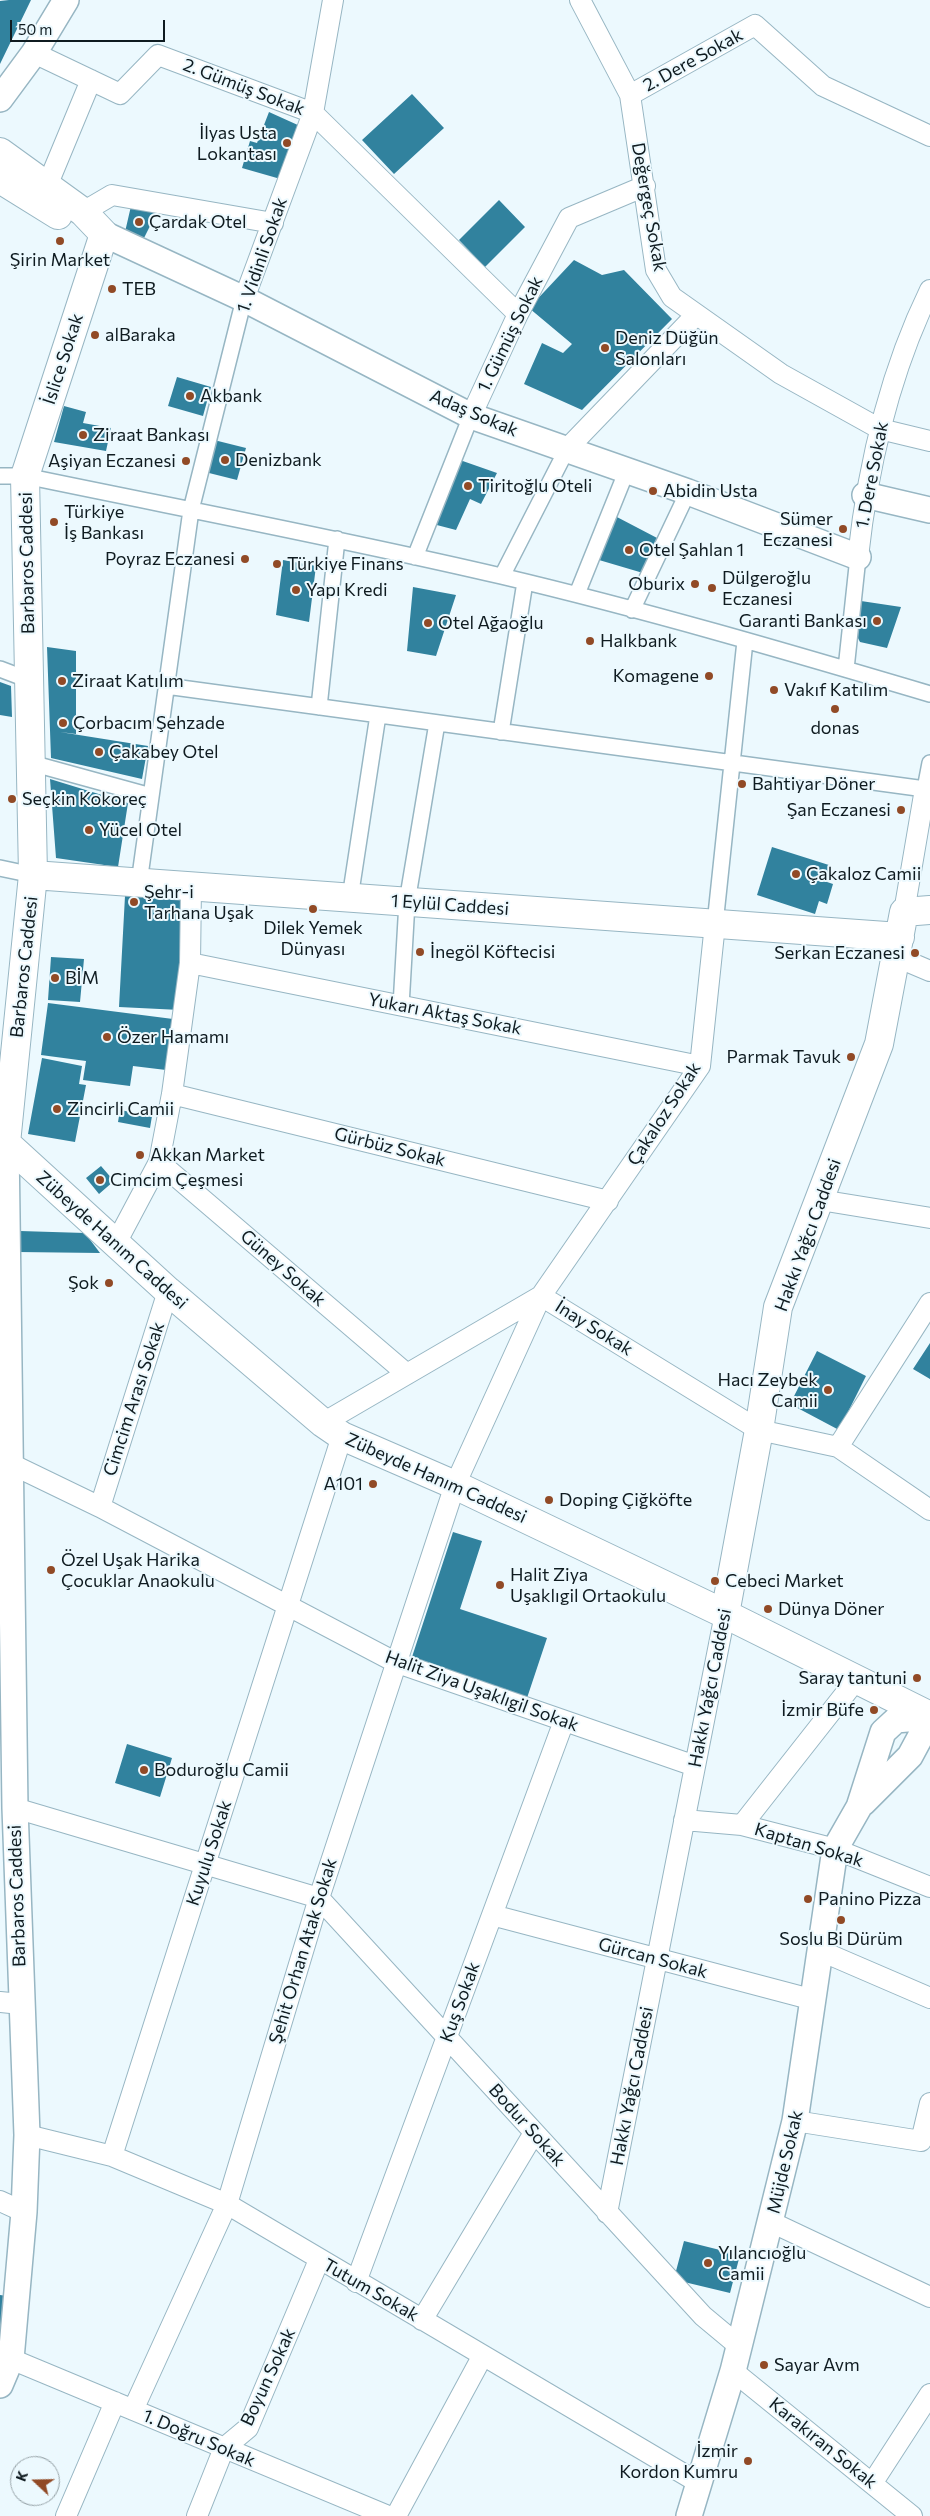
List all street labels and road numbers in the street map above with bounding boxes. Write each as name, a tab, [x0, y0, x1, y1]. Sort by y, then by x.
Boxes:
street label: 2. Dere Sokak	[639, 24, 747, 96]
street label: 2. Gümüş Sokak	[180, 54, 308, 120]
street label: Değergeç Sokak	[627, 141, 671, 273]
street label: 1. Vidinli Sokak	[232, 194, 292, 316]
street label: 1. Gümüş Sokak	[473, 273, 547, 395]
street label: İslice Sokak	[38, 311, 88, 407]
street label: Adaş Sokak	[427, 385, 521, 441]
street label: 1. Dere Sokak	[851, 420, 893, 530]
street label: Barbaros Caddesi	[15, 492, 39, 634]
street label: 1 Eylül Caddesi	[390, 890, 510, 920]
street label: Barbaros Caddesi	[6, 895, 42, 1039]
street label: Yukarı Aktaş Sokak	[366, 989, 524, 1039]
street label: Çakaloz Sokak	[623, 1058, 705, 1170]
street label: Gürbüz Sokak	[332, 1123, 448, 1171]
street label: Hakkı Yağcı Caddesi	[770, 1156, 846, 1314]
street label: Zübeyde Hanım Caddesi	[32, 1166, 192, 1314]
street label: Güney Sokak	[236, 1225, 330, 1311]
street label: İnay Sokak	[551, 1296, 637, 1360]
street label: Cimcim Arası Sokak	[99, 1319, 169, 1479]
street label: Zübeyde Hanım Caddesi	[342, 1428, 530, 1528]
street label: Hakkı Yağcı Caddesi	[684, 1607, 736, 1769]
street label: Halit Ziya Uşaklıgil Sokak	[382, 1646, 582, 1736]
street label: Kuyulu Sokak	[182, 1798, 236, 1908]
street label: Kaptan Sokak	[752, 1818, 866, 1872]
street label: Barbaros Caddesi	[4, 1825, 30, 1967]
street label: Şehit Orhan Atak Sokak	[264, 1855, 342, 2047]
street label: Gürcan Sokak	[596, 1933, 710, 1983]
street label: Kuş Sokak	[436, 1959, 484, 2045]
street label: Hakkı Yağcı Caddesi	[606, 2005, 658, 2167]
street label: Bodur Sokak	[484, 2079, 570, 2171]
street label: Müjde Sokak	[763, 2108, 807, 2216]
street label: Tutum Sokak	[319, 2254, 423, 2326]
street label: Boyun Sokak	[236, 2325, 300, 2429]
street label: Karakıran Sokak	[765, 2393, 881, 2493]
street label: 1. Doğru Sokak	[140, 2405, 258, 2471]

